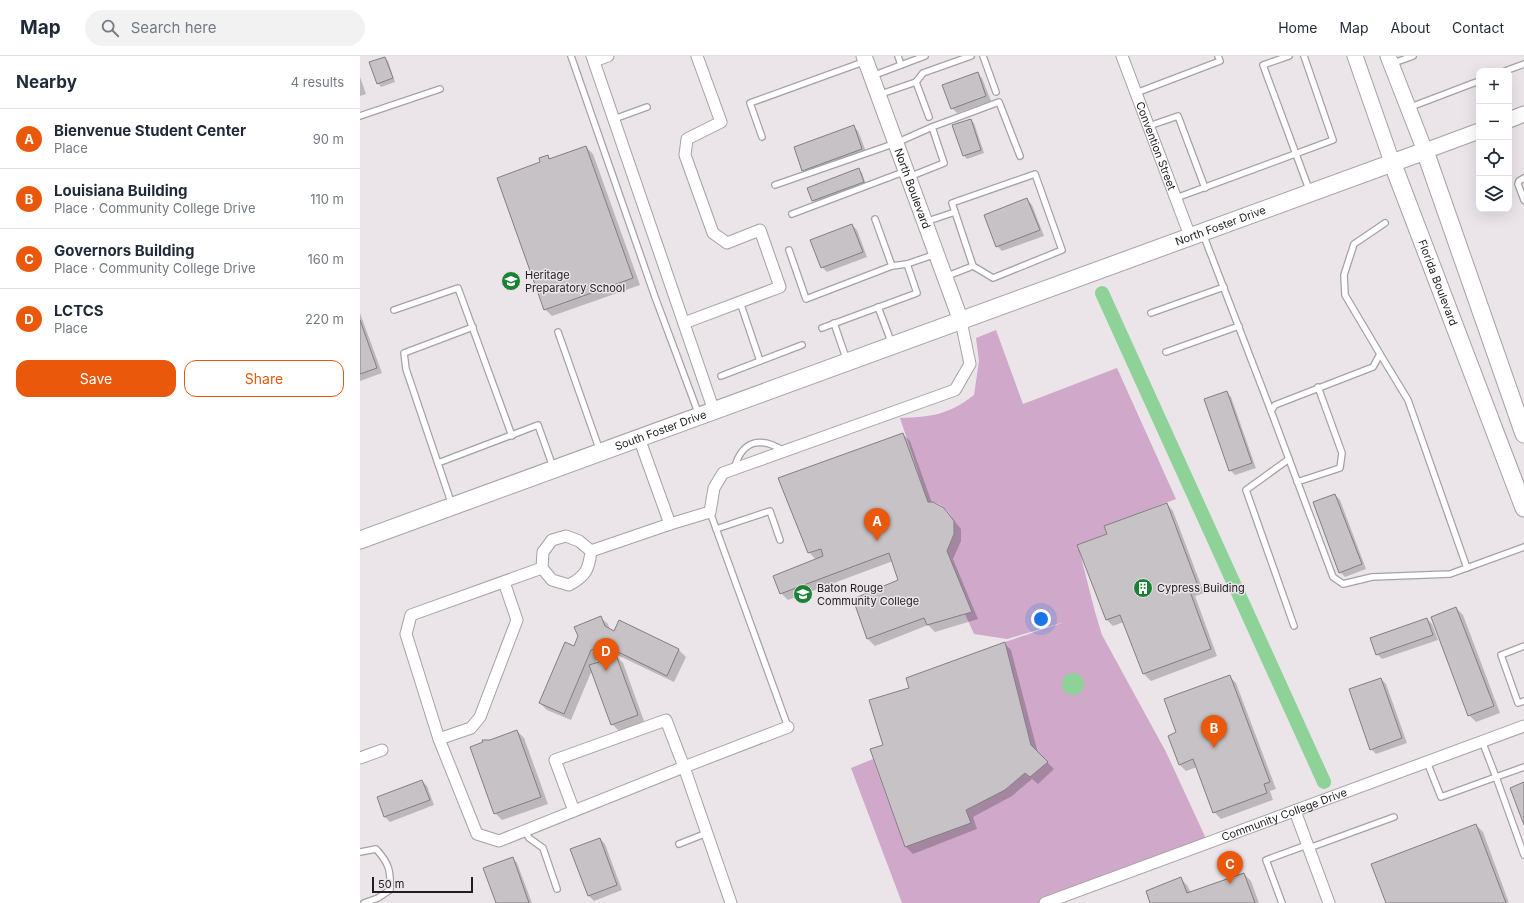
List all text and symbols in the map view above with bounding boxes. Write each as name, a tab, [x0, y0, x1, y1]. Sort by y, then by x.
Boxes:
search box	[85, 10, 365, 46]
text: Map	[20, 16, 61, 39]
icon: search	[99, 17, 121, 39]
text: Search here	[131, 18, 216, 37]
text: Home	[1278, 19, 1317, 36]
text: Map	[1339, 19, 1369, 36]
text: About	[1391, 19, 1430, 36]
text: Contact	[1452, 19, 1504, 36]
map controls	[1476, 68, 1512, 212]
button: +	[1476, 68, 1512, 104]
text: Nearby	[16, 72, 77, 92]
text: 4 results	[291, 74, 344, 90]
street label: Convention Street	[1133, 100, 1179, 192]
button: −	[1476, 104, 1512, 140]
text: Bienvenue Student Center	[54, 121, 246, 140]
text: A	[24, 131, 34, 147]
text: 90 m	[313, 131, 344, 147]
text: Place	[54, 140, 88, 156]
button: locate	[1476, 140, 1512, 176]
street label: North Boulevard	[891, 146, 934, 231]
button: layers	[1476, 176, 1512, 212]
text: Louisiana Building	[54, 181, 188, 200]
text: B	[25, 191, 33, 207]
text: 110 m	[310, 191, 344, 207]
text: Place · Community College Drive	[54, 200, 256, 216]
street label: North Foster Drive	[1173, 203, 1268, 249]
street label: Florida Boulevard	[1415, 237, 1461, 328]
text: Governors Building	[54, 241, 194, 260]
text: C	[24, 251, 34, 267]
text: 160 m	[307, 251, 344, 267]
text: Place · Community College Drive	[54, 260, 256, 276]
place label: Heritage Preparatory School	[525, 268, 625, 295]
school or university icon: Heritage Preparatory School	[500, 270, 522, 292]
text: LCTCS	[54, 301, 104, 320]
text: D	[24, 311, 34, 327]
text: 220 m	[305, 311, 344, 327]
text: Place	[54, 320, 88, 336]
button: Save	[16, 360, 176, 397]
button: Share	[184, 360, 344, 397]
street label: South Foster Drive	[613, 407, 708, 453]
pin: A	[864, 508, 890, 541]
building icon: Cypress Building	[1132, 577, 1154, 599]
place label: Baton Rouge Community College	[817, 581, 919, 608]
place label: Cypress Building	[1157, 581, 1245, 595]
school or university icon: Baton Rouge Community College	[792, 583, 814, 605]
your location	[1031, 609, 1051, 629]
pin: D	[593, 638, 619, 671]
pin: B	[1201, 715, 1227, 748]
street label: Community College Drive	[1219, 785, 1349, 844]
pin: C	[1217, 851, 1243, 884]
scale bar	[372, 875, 473, 894]
text: 50 m	[378, 877, 404, 891]

